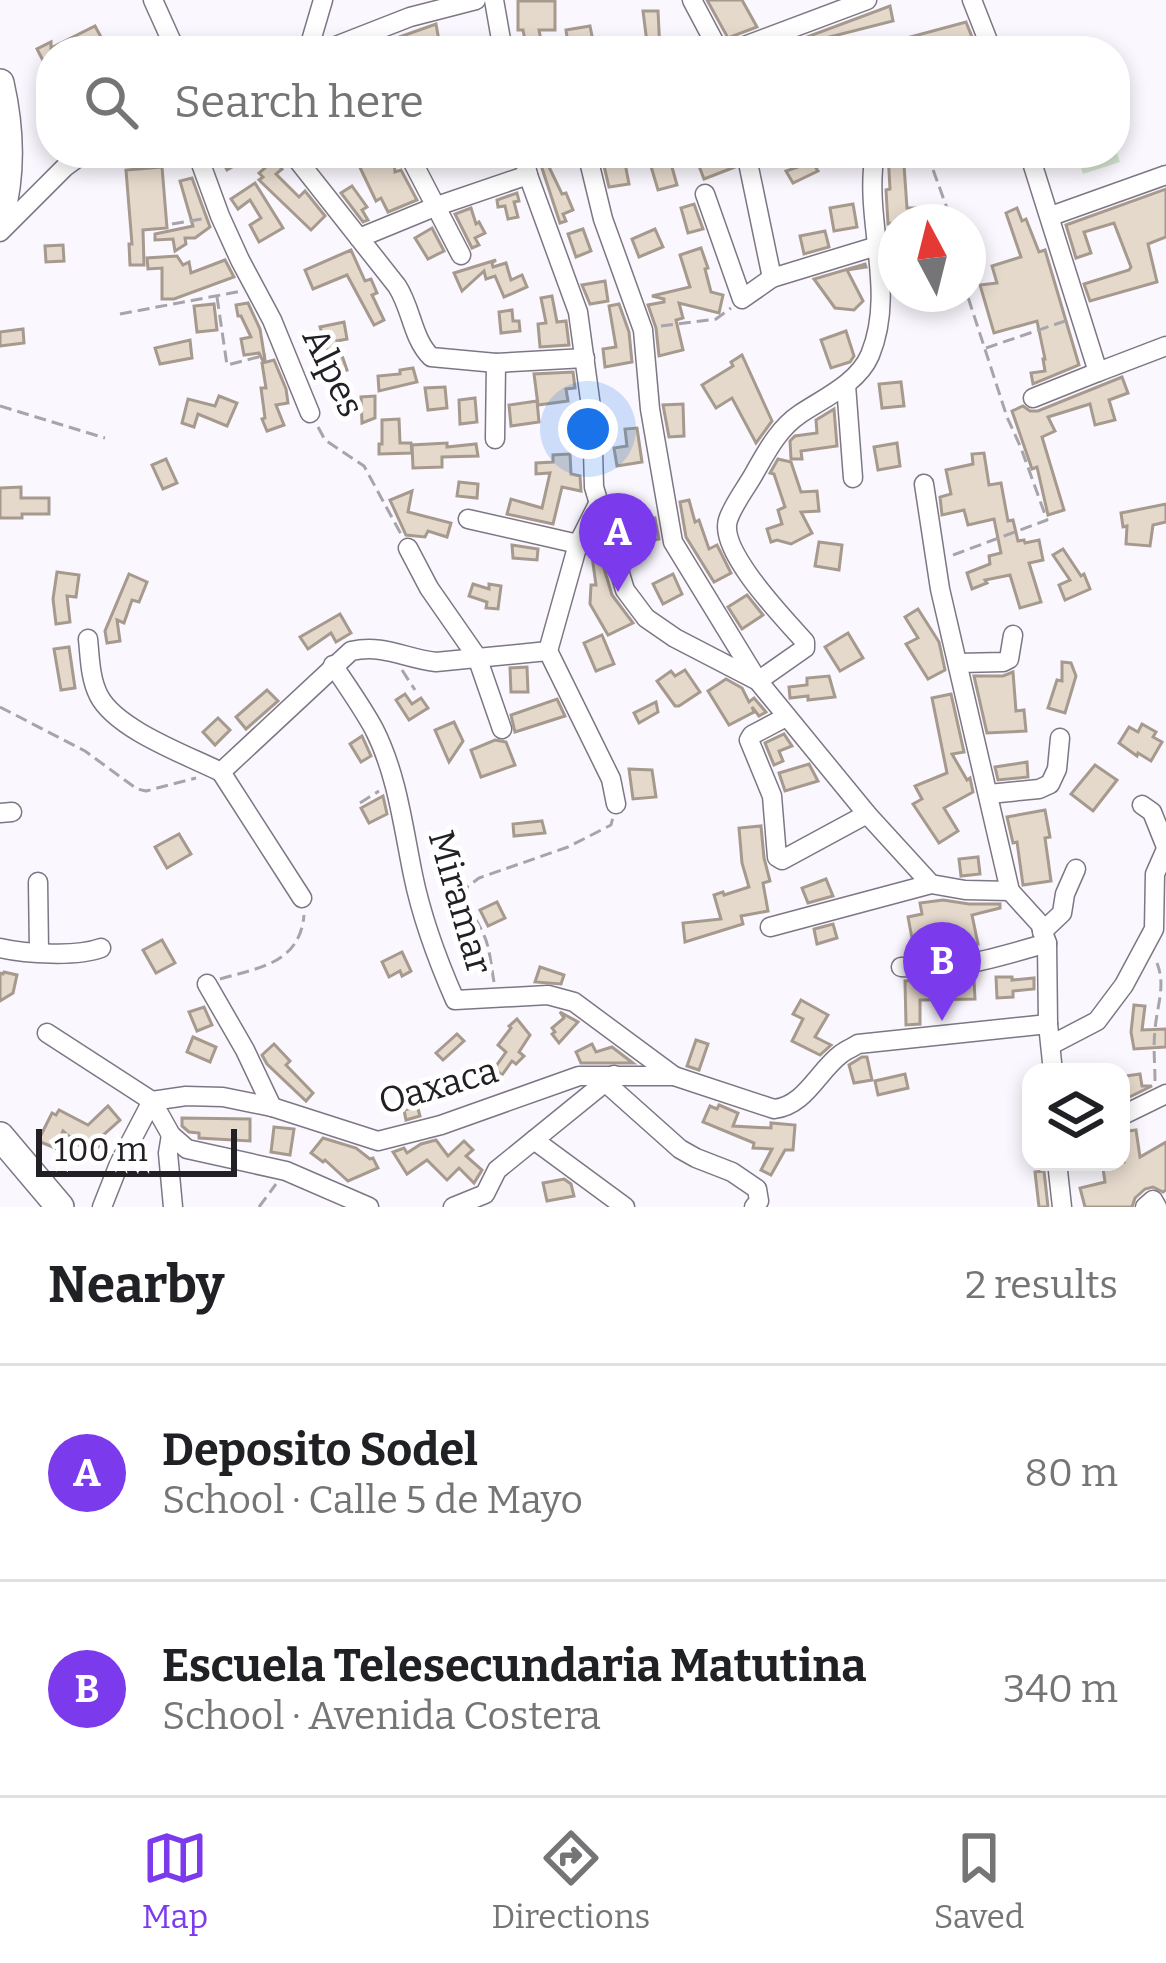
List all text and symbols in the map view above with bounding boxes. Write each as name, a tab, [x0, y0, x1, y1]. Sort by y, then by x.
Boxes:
search box	[36, 36, 1130, 168]
icon: search	[78, 69, 144, 135]
text: Search here	[174, 75, 424, 129]
north arrow	[878, 204, 986, 312]
street label: Alpes	[293, 321, 373, 424]
your location	[558, 399, 618, 459]
pin: A	[579, 493, 657, 592]
street label: Miramar	[419, 825, 501, 979]
pin: B	[903, 922, 981, 1021]
street label: Oaxaca	[374, 1048, 503, 1124]
map controls	[1022, 1063, 1130, 1171]
button: layers	[1022, 1063, 1130, 1171]
scale bar	[36, 1123, 237, 1176]
text: 100 m	[54, 1130, 148, 1170]
text: Nearby	[48, 1254, 224, 1316]
text: 2 results	[965, 1262, 1118, 1308]
text: Deposito Sodel	[162, 1423, 478, 1477]
text: A	[73, 1450, 101, 1496]
text: 80 m	[1025, 1450, 1118, 1496]
text: School · Calle 5 de Mayo	[162, 1477, 583, 1523]
text: Escuela Telesecundaria Matutina	[162, 1639, 866, 1693]
text: B	[74, 1666, 100, 1712]
text: 340 m	[1003, 1666, 1118, 1712]
text: School · Avenida Costera	[162, 1693, 601, 1739]
tab: Map	[142, 1825, 208, 1937]
tab: Directions	[492, 1825, 650, 1937]
tab: Saved	[934, 1825, 1024, 1937]

